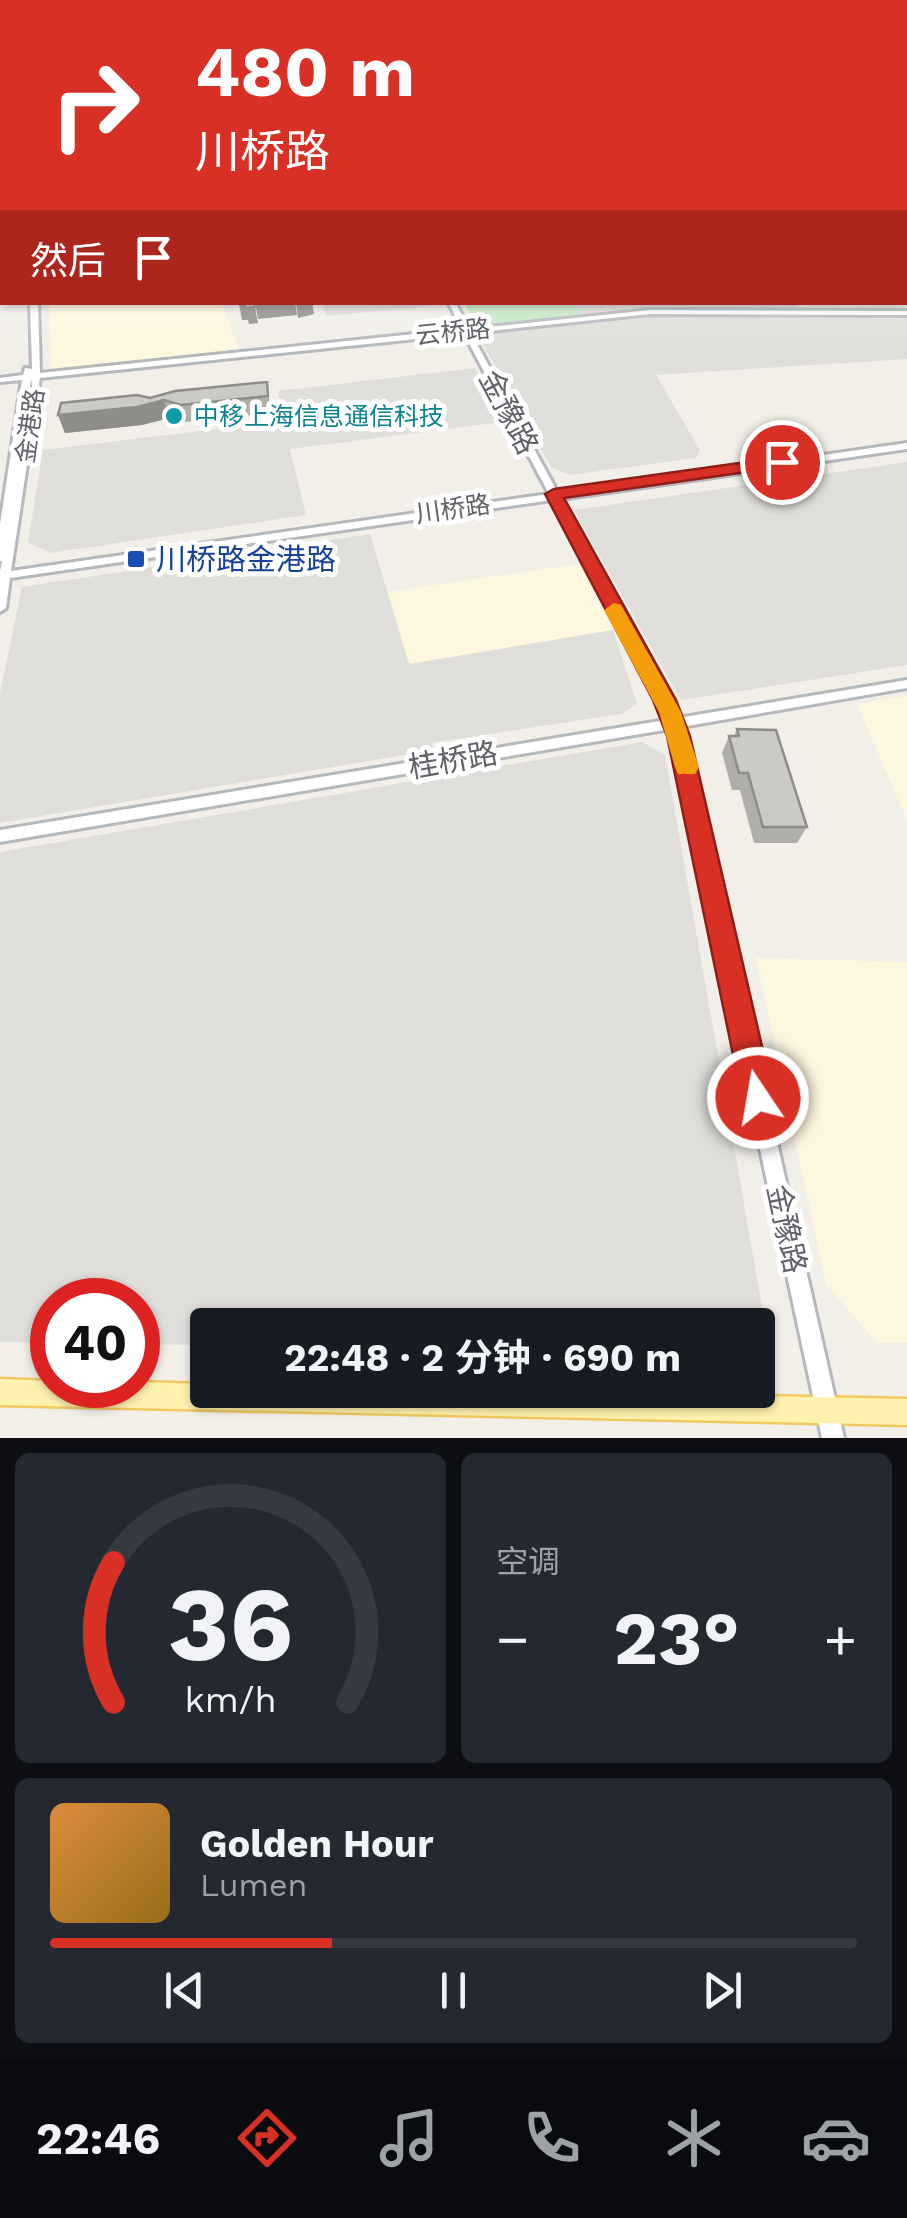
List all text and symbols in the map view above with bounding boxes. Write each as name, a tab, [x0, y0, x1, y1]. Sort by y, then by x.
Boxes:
text: 480 m	[195, 31, 415, 113]
icon: right	[30, 40, 160, 170]
text: 川桥路	[195, 125, 330, 178]
icon: arrive	[126, 230, 181, 285]
text: 然后	[30, 239, 106, 283]
street label: 云桥路	[414, 314, 492, 350]
street label: 金豫路	[472, 364, 546, 460]
street label: 金港路	[10, 387, 50, 465]
place label: 中移上海信息通信科技	[194, 402, 444, 431]
marker: 中移上海信息通信科技	[163, 405, 185, 427]
pin	[740, 420, 825, 505]
icon: arrive	[755, 435, 810, 490]
street label: 川桥路	[414, 489, 492, 529]
place label: 川桥路金港路	[156, 542, 336, 577]
marker: 川桥路金港路	[125, 548, 147, 570]
street label: 桂桥路	[406, 735, 500, 785]
position arrow	[706, 1046, 810, 1150]
street label: 金豫路	[761, 1181, 813, 1277]
speed limit sign: 40	[30, 1278, 160, 1408]
text: 22:48 · 2 分钟 · 690 m	[284, 1336, 681, 1380]
text: 空调	[496, 1543, 560, 1581]
text: 36	[168, 1563, 293, 1685]
text: 23°	[613, 1594, 740, 1682]
text: −	[496, 1607, 529, 1671]
text: +	[824, 1607, 857, 1671]
text: km/h	[184, 1679, 277, 1721]
text: Golden Hour	[200, 1822, 434, 1866]
text: Lumen	[200, 1866, 307, 1904]
icon: previous	[157, 1963, 212, 2018]
icon: pause	[426, 1963, 481, 2018]
icon: next	[695, 1963, 750, 2018]
icon: directions	[232, 2103, 302, 2173]
icon: music	[374, 2103, 444, 2173]
icon: phone	[517, 2103, 587, 2173]
icon: climate	[659, 2103, 729, 2173]
icon: car	[801, 2103, 871, 2173]
text: 22:46	[36, 2112, 160, 2165]

